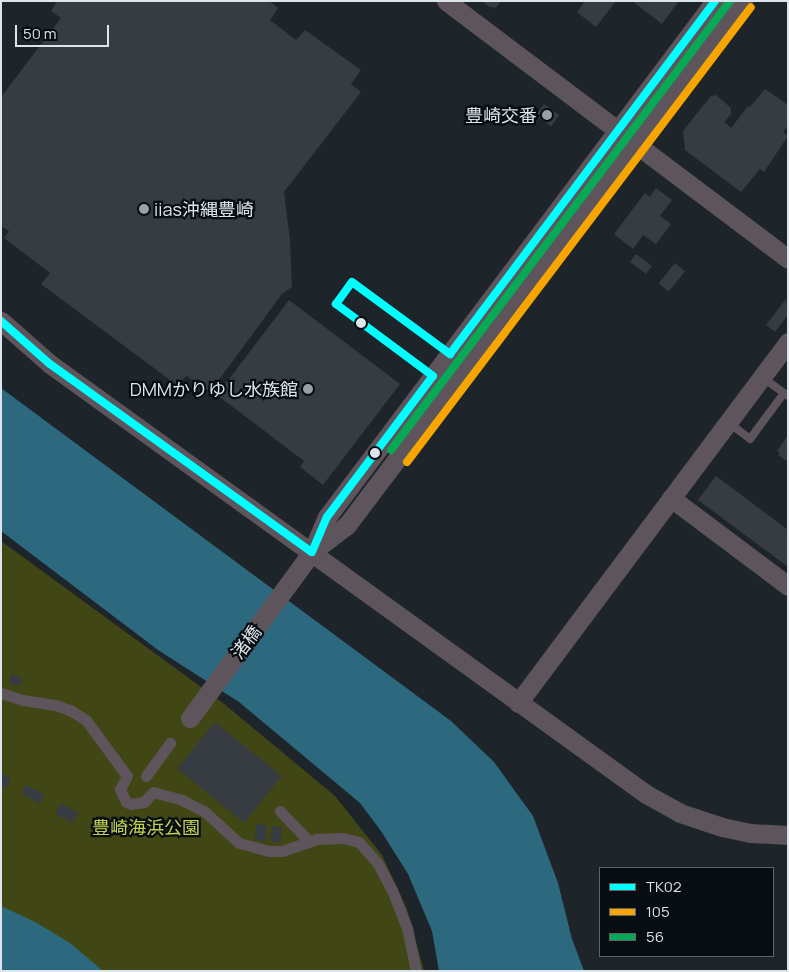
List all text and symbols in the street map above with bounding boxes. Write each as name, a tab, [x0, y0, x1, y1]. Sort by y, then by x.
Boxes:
scale bar	[18, 15, 111, 47]
text: 50 m	[23, 23, 57, 44]
place label: 豊崎交番	[465, 104, 537, 126]
marker: 豊崎交番	[541, 109, 553, 121]
place label: iias沖縄豊崎	[154, 198, 254, 220]
marker: iias沖縄豊崎	[138, 203, 150, 215]
unlabelled marker	[356, 318, 366, 328]
place label: DMMかりゆし水族館	[130, 378, 298, 400]
marker: DMMかりゆし水族館	[302, 383, 314, 395]
unlabelled marker	[370, 448, 380, 458]
street label: 渚橋	[227, 621, 265, 663]
park label: 豊崎海浜公園	[92, 816, 200, 838]
legend	[599, 867, 774, 957]
text: TK02	[646, 876, 682, 897]
text: 105	[646, 901, 670, 922]
text: 56	[646, 926, 664, 947]

